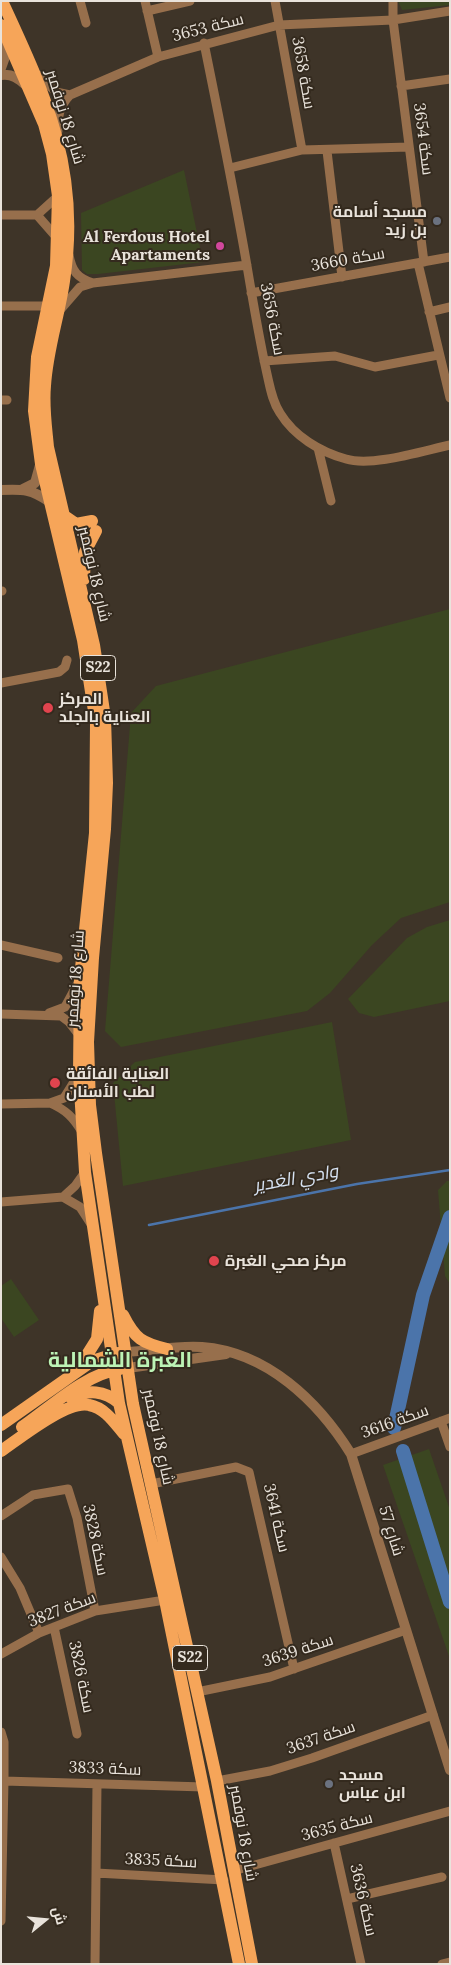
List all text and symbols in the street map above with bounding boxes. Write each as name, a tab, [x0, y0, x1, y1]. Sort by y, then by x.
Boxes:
street label: سكة 3653	[170, 10, 246, 46]
street label: سكة 3658	[287, 35, 319, 111]
street label: شارع 18 نوفمبر	[42, 67, 88, 167]
street label: سكة 3654	[409, 102, 437, 176]
place label: مسجد أسامة بن زيد	[333, 202, 427, 240]
marker: مسجد أسامة بن زيد	[431, 215, 443, 227]
place label: Al Ferdous Hotel Apartaments	[83, 227, 210, 265]
marker: Al Ferdous Hotel Apartaments	[214, 240, 226, 252]
street label: سكة 3660	[310, 244, 386, 276]
street label: سكة 3656	[256, 281, 288, 357]
street label: شارع 18 نوفمبر	[74, 524, 114, 624]
road number: S22	[80, 656, 116, 680]
place label: المركز العناية بالجلد	[59, 689, 151, 727]
marker: المركز العناية بالجلد	[41, 701, 55, 715]
street label: شارع 18 نوفمبر	[63, 930, 89, 1028]
place label: العناية الفائقة لطب الأسنان	[66, 1064, 169, 1102]
marker: العناية الفائقة لطب الأسنان	[48, 1076, 62, 1090]
water label: وادي الغدير	[252, 1161, 340, 1197]
place label: مركز صحي الغبرة	[225, 1251, 347, 1271]
marker: مركز صحي الغبرة	[207, 1254, 221, 1268]
district label: الغبرة الشمالية	[48, 1348, 192, 1374]
street label: شارع 18 نوفمبر	[138, 1387, 178, 1487]
street label: سكة 3616	[359, 1401, 431, 1443]
street label: سكة 3641	[259, 1482, 293, 1554]
street label: سكة 3828	[78, 1502, 112, 1578]
street label: شارع 57	[374, 1504, 408, 1558]
street label: سكة 3827	[25, 1588, 99, 1632]
street label: سكة 3639	[260, 1631, 336, 1671]
street label: سكة 3826	[64, 1639, 98, 1715]
road number: S22	[172, 1646, 208, 1670]
street label: سكة 3637	[284, 1717, 358, 1759]
street label: سكة 3833	[68, 1758, 142, 1780]
place label: مسجد ابن عباس	[339, 1765, 406, 1803]
marker: مسجد ابن عباس	[323, 1778, 335, 1790]
street label: شارع 18 نوفمبر	[225, 1783, 261, 1883]
street label: سكة 3635	[299, 1808, 375, 1846]
street label: سكة 3835	[124, 1850, 198, 1872]
street label: سكة 3636	[345, 1862, 381, 1938]
north arrow	[20, 1895, 70, 1945]
text: ش	[48, 1904, 71, 1927]

